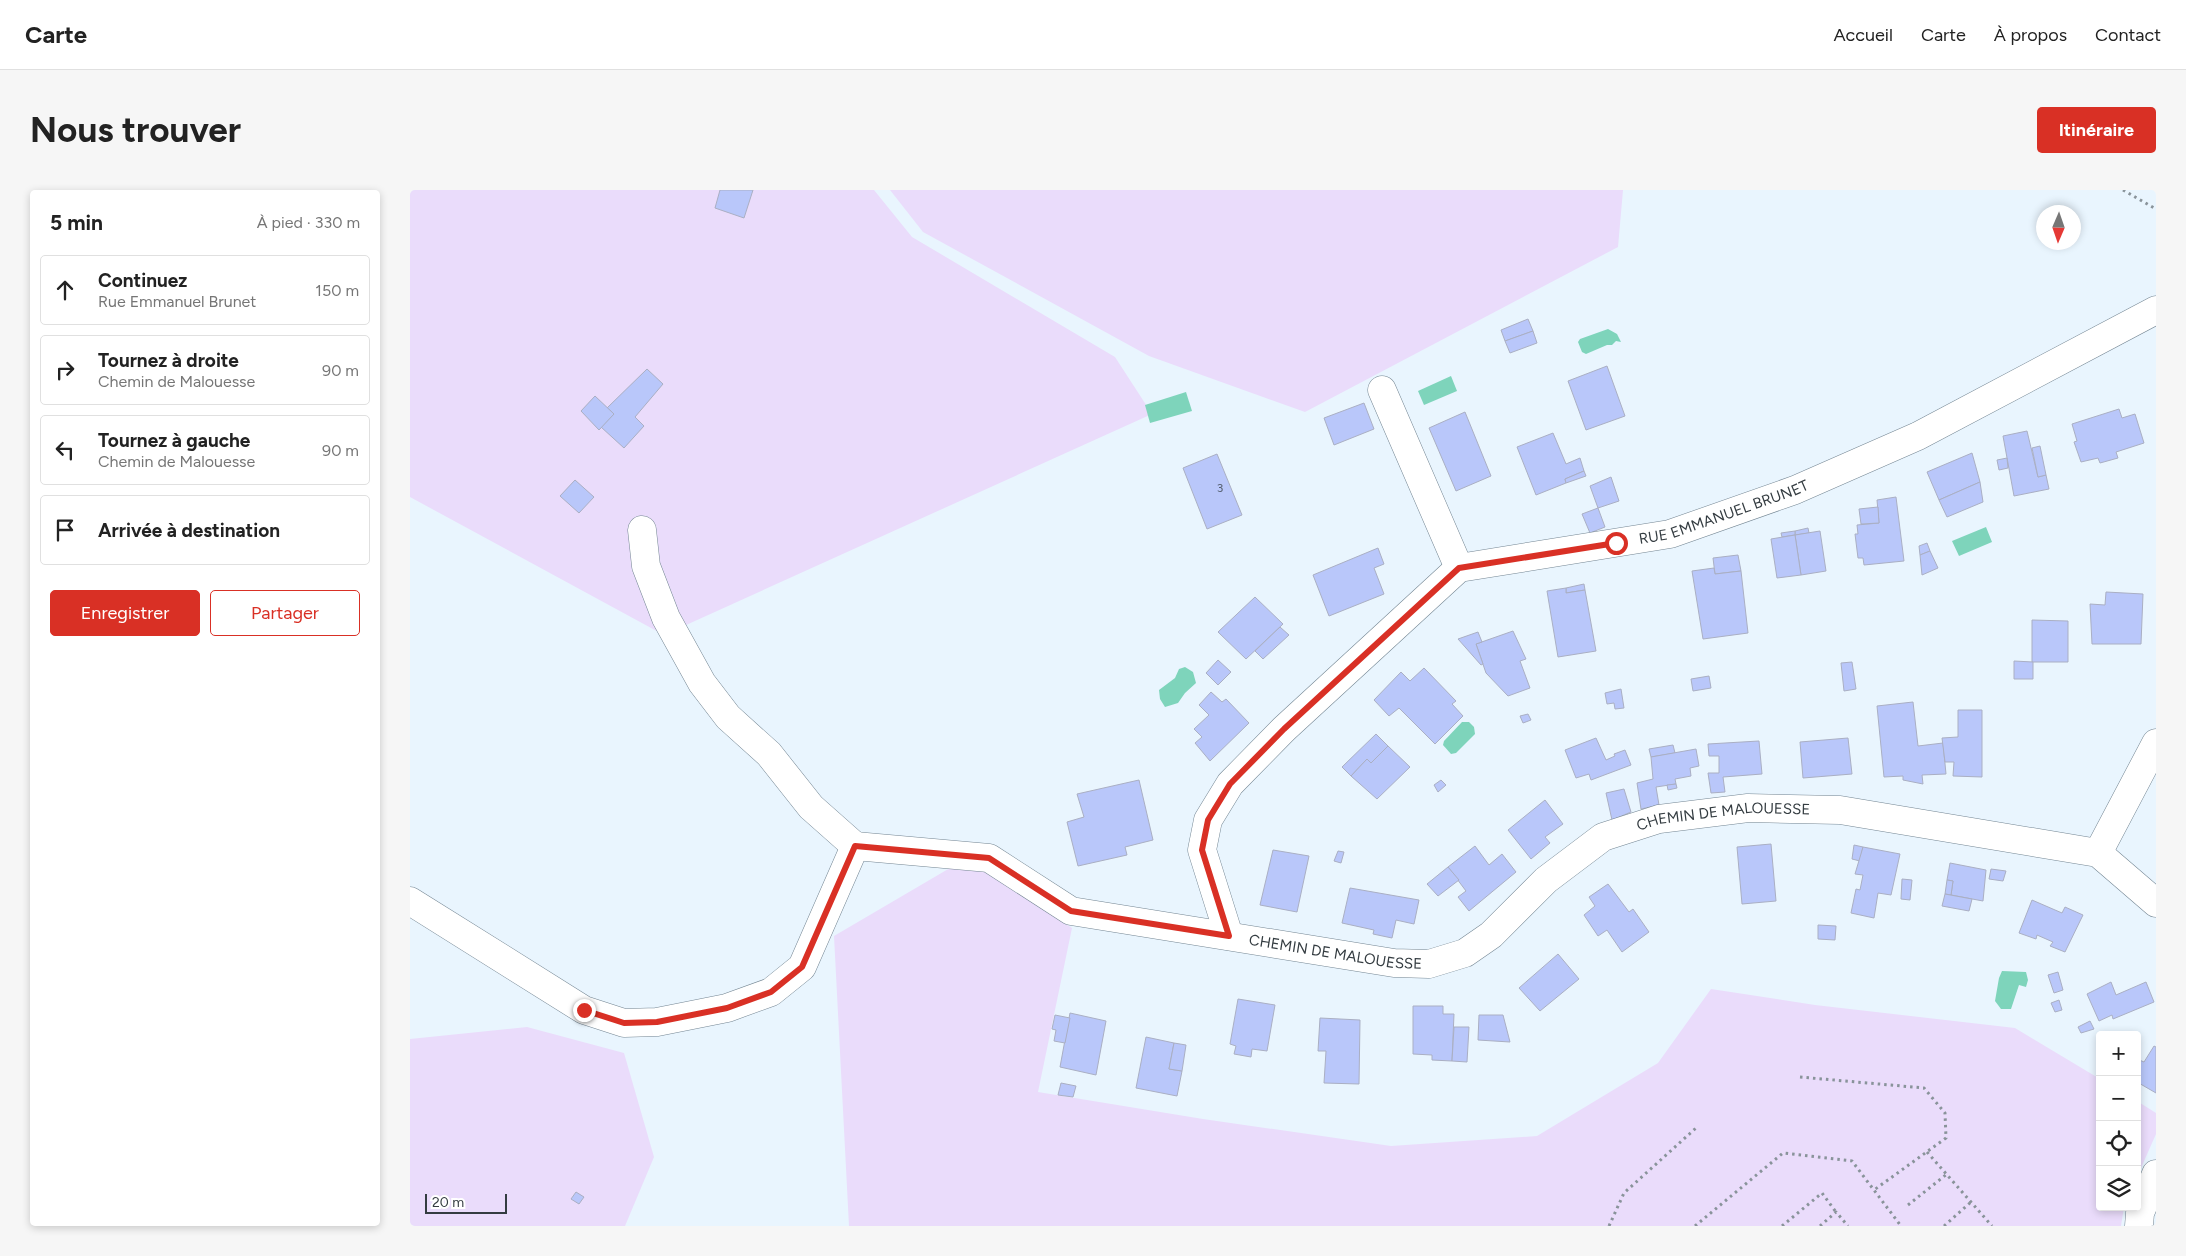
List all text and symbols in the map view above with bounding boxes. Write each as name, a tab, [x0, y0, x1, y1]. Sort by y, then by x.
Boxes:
text: Carte	[25, 20, 87, 49]
text: Accueil	[1833, 24, 1893, 46]
text: Carte	[1921, 24, 1966, 46]
text: À propos	[1994, 24, 2067, 46]
text: Contact	[2095, 24, 2161, 46]
button: Itinéraire	[2037, 107, 2156, 153]
text: Nous trouver	[30, 109, 241, 151]
north arrow	[2036, 205, 2081, 250]
text: 5 min	[50, 210, 103, 235]
text: À pied · 330 m	[257, 213, 360, 232]
text: Continuez	[98, 269, 187, 292]
icon: ahead	[51, 276, 79, 304]
text: 150 m	[315, 281, 359, 300]
text: Rue Emmanuel Brunet	[98, 292, 256, 311]
text: Tournez à droite	[98, 349, 239, 372]
icon: right	[51, 356, 79, 384]
text: 90 m	[322, 361, 359, 380]
text: Chemin de Malouesse	[98, 372, 255, 391]
text: Tournez à gauche	[98, 429, 250, 452]
icon: left	[51, 436, 79, 464]
text: 90 m	[322, 441, 359, 460]
text: Chemin de Malouesse	[98, 452, 255, 471]
street label: RUE EMMANUEL BRUNET	[1638, 476, 1812, 548]
house number: 3	[1217, 481, 1223, 495]
icon: arrive	[51, 516, 79, 544]
text: Arrivée à destination	[98, 519, 280, 542]
route start	[1605, 532, 1628, 555]
button: Enregistrer	[50, 590, 200, 636]
button: Partager	[210, 590, 360, 636]
street label: CHEMIN DE MALOUESSE	[1634, 799, 1810, 835]
street label: CHEMIN DE MALOUESSE	[1248, 931, 1422, 973]
route end	[573, 999, 596, 1022]
map controls	[2096, 1031, 2141, 1211]
button: +	[2096, 1031, 2141, 1076]
button: −	[2096, 1076, 2141, 1121]
button: locate	[2096, 1121, 2141, 1166]
button: layers	[2096, 1166, 2141, 1211]
scale bar	[425, 1191, 508, 1214]
text: 20 m	[432, 1194, 464, 1211]

